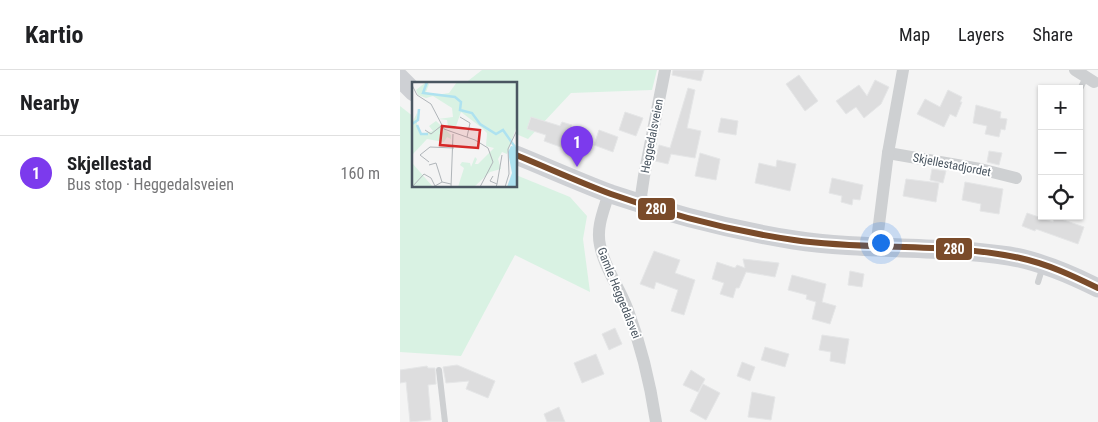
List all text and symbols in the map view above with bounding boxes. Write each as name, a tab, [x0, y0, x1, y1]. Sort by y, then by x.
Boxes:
text: Kartio	[25, 21, 83, 49]
text: Map	[899, 24, 930, 45]
text: Layers	[958, 24, 1005, 45]
text: Share	[1033, 24, 1073, 45]
inset map	[412, 82, 518, 188]
map controls	[1038, 85, 1083, 220]
button: +	[1038, 85, 1083, 130]
text: Nearby	[20, 91, 79, 115]
street label: Heggedalsveien	[638, 98, 666, 174]
pin: 1	[561, 126, 593, 167]
button: −	[1038, 130, 1083, 175]
street label: Skjellestadjordet	[912, 151, 993, 180]
text: Skjellestad	[67, 152, 152, 175]
text: 1	[32, 164, 40, 183]
text: 160 m	[341, 164, 380, 183]
text: Bus stop · Heggedalsveien	[67, 175, 234, 194]
button: locate	[1038, 175, 1083, 220]
line badge: 280	[637, 197, 676, 221]
text: 280	[645, 201, 667, 217]
your location	[868, 230, 894, 256]
line badge: 280	[935, 237, 973, 261]
text: 280	[943, 241, 965, 257]
street label: Gamle Heggedalsvei	[594, 245, 644, 341]

